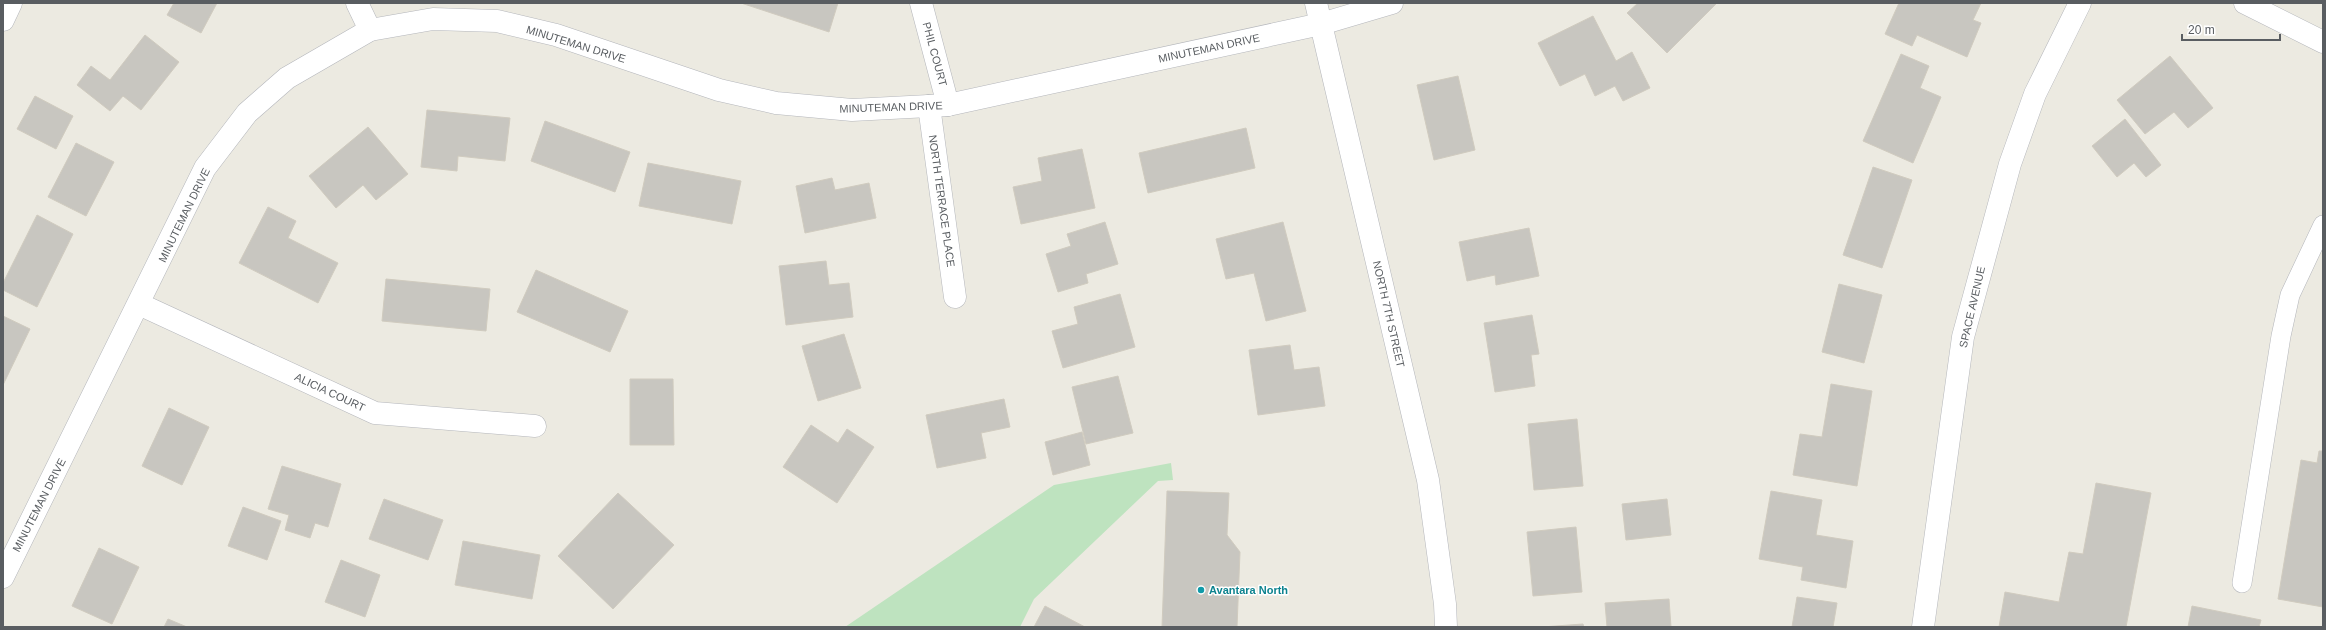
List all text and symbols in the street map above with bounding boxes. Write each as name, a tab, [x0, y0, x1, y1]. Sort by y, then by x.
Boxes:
scale bar	[2182, 16, 2280, 42]
street label: PHIL COURT	[921, 21, 949, 88]
street label: MINUTEMAN DRIVE	[525, 23, 627, 65]
text: 20 m	[2188, 23, 2215, 37]
street label: MINUTEMAN DRIVE	[1157, 31, 1261, 65]
street label: MINUTEMAN DRIVE	[839, 99, 943, 115]
street label: NORTH TERRACE PLACE	[927, 134, 957, 268]
street label: MINUTEMAN DRIVE	[156, 166, 212, 264]
street label: NORTH 7TH STREET	[1371, 259, 1407, 369]
street label: SPACE AVENUE	[1957, 265, 1987, 349]
street label: ALICIA COURT	[293, 370, 367, 414]
street label: MINUTEMAN DRIVE	[10, 456, 68, 554]
place label: Avantara North	[1209, 584, 1288, 596]
marker: Avantara North	[1196, 585, 1206, 595]

